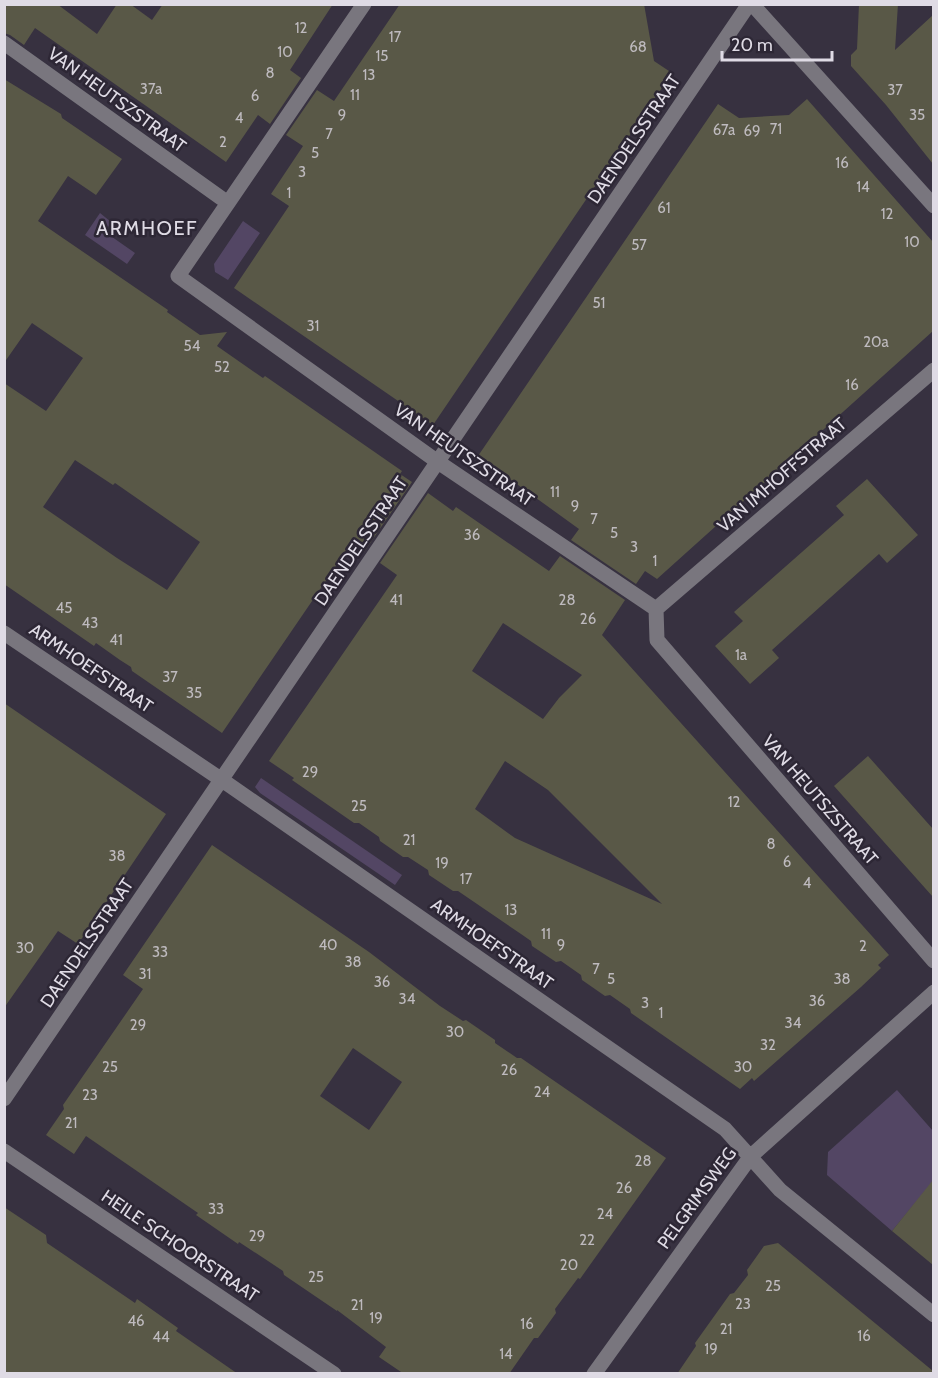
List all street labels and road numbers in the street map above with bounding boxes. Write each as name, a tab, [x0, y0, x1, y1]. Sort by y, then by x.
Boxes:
street label: VAN HEUTSZSTRAAT	[44, 42, 191, 158]
street label: DAENDELSSTRAAT	[583, 70, 686, 208]
street label: VAN HEUTSZSTRAAT	[390, 399, 538, 512]
street label: VAN IMHOFFSTRAAT	[713, 413, 851, 537]
street label: DAENDELSSTRAAT	[310, 472, 413, 610]
street label: ARMHOEFSTRAAT	[25, 619, 157, 718]
street label: VAN HEUTSZSTRAAT	[757, 730, 883, 870]
street label: DAENDELSSTRAAT	[36, 874, 139, 1012]
street label: ARMHOEFSTRAAT	[427, 894, 558, 995]
street label: PELGRIMSWEG	[653, 1143, 741, 1253]
street label: HEILE SCHOORSTRAAT	[97, 1185, 263, 1307]

